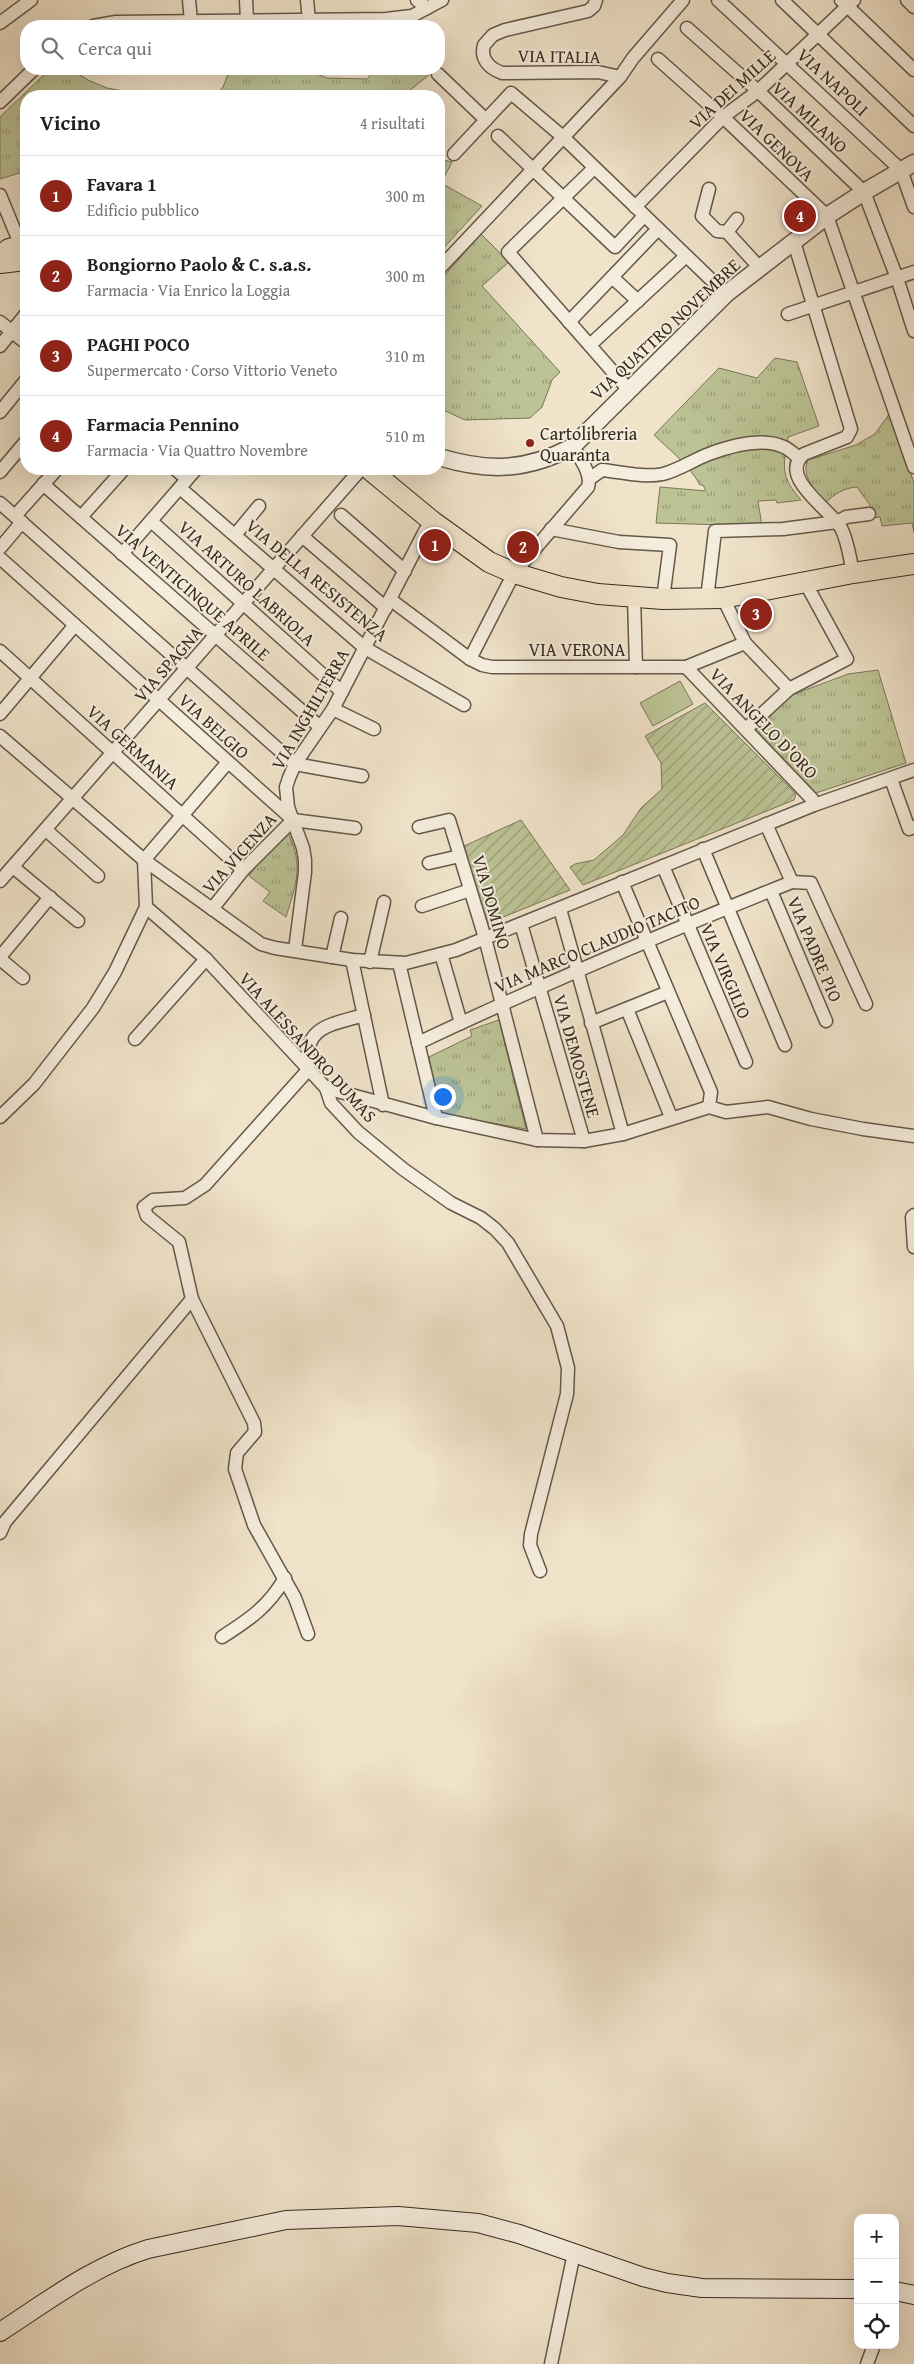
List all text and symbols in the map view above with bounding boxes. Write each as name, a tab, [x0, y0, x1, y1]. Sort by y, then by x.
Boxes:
search box	[20, 20, 445, 75]
icon: search	[38, 34, 66, 62]
text: Cerca qui	[78, 34, 152, 62]
street label: VIA ITALIA	[517, 42, 601, 70]
street label: VIA NAPOLI	[791, 42, 875, 122]
street label: VIA DEI MILLE	[683, 43, 781, 135]
street label: VIA MILANO	[766, 75, 854, 159]
street label: VIA GENOVA	[733, 102, 821, 188]
text: Vicino	[40, 107, 100, 138]
text: 4 risultati	[360, 111, 425, 135]
text: Favara 1	[87, 170, 157, 198]
text: 1	[52, 184, 60, 208]
text: 300 m	[385, 184, 425, 208]
pin: 4	[784, 197, 816, 235]
text: Edificio pubblico	[87, 198, 199, 222]
text: Bongiorno Paolo & C. s.a.s.	[87, 250, 311, 278]
street label: VIA QUATTRO NOVEMBRE	[584, 252, 746, 406]
text: 2	[52, 264, 60, 288]
text: 300 m	[385, 264, 425, 288]
text: Farmacia · Via Enrico la Loggia	[87, 278, 290, 302]
text: PAGHI POCO	[87, 330, 190, 358]
text: 3	[52, 344, 60, 368]
text: 310 m	[385, 344, 425, 368]
text: Supermercato · Corso Vittorio Veneto	[87, 358, 337, 382]
text: Farmacia Pennino	[87, 410, 239, 438]
place label: Cartolibreria Quaranta	[540, 420, 638, 468]
text: 4	[52, 424, 60, 448]
text: 510 m	[385, 424, 425, 448]
marker: Cartolibreria Quaranta	[524, 437, 536, 449]
text: Farmacia · Via Quattro Novembre	[87, 438, 308, 462]
street label: VIA DELLA RESISTENZA	[240, 512, 394, 648]
street label: VIA ARTURO LABRIOLA	[172, 514, 322, 652]
street label: VIA VENTICINQUE APRILE	[109, 517, 277, 667]
pin: 1	[419, 526, 451, 564]
pin: 2	[507, 528, 539, 566]
pin: 3	[740, 595, 772, 633]
street label: VIA SPAGNA	[127, 620, 209, 708]
street label: VIA VERONA	[528, 636, 626, 663]
street label: VIA INGHILTERRA	[264, 643, 356, 775]
street label: VIA ANGELO D'ORO	[704, 661, 824, 785]
street label: VIA BELGIO	[173, 687, 256, 765]
street label: VIA GERMANIA	[81, 698, 185, 796]
street label: VIA VICENZA	[195, 807, 283, 899]
street label: VIA DOMINO	[466, 852, 518, 952]
street label: VIA MARCO CLAUDIO TACITO	[490, 888, 704, 1000]
street label: VIA PADRE PIO	[781, 892, 849, 1006]
street label: VIA VIRGILIO	[694, 919, 758, 1023]
street label: VIA ALESSANDRO DUMAS	[233, 966, 383, 1129]
street label: VIA DEMOSTENE	[547, 991, 607, 1121]
your location	[430, 1084, 456, 1110]
map controls	[854, 2214, 899, 2349]
button: +	[854, 2214, 899, 2259]
button: −	[854, 2259, 899, 2304]
button: locate	[854, 2304, 899, 2349]

